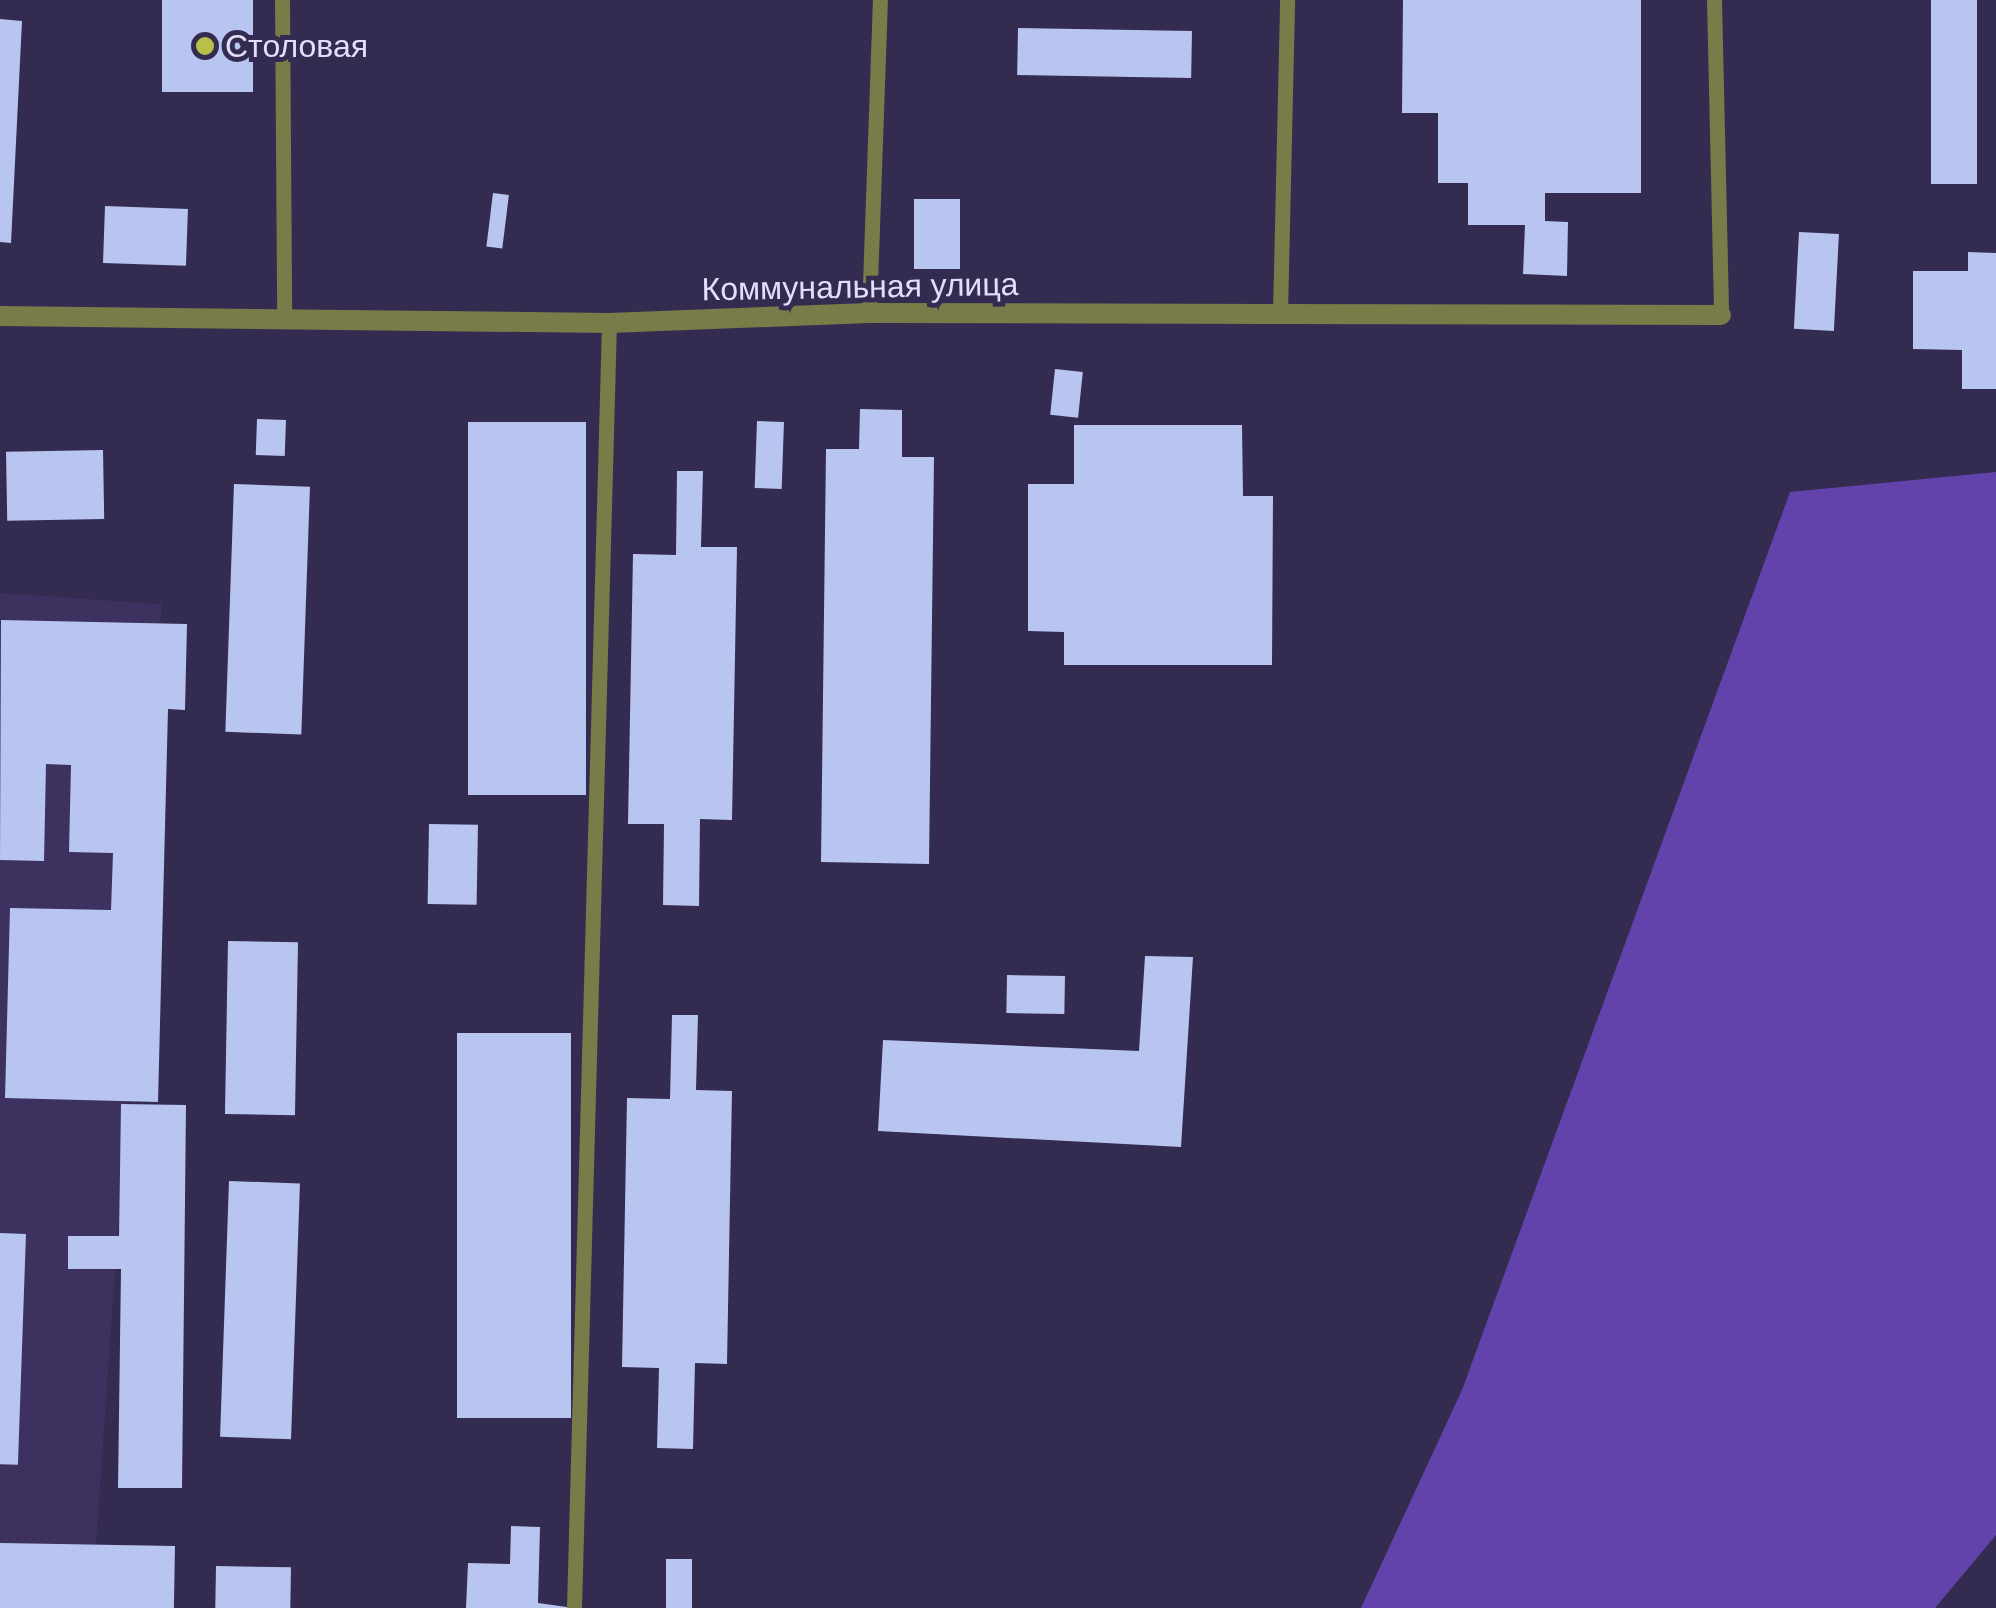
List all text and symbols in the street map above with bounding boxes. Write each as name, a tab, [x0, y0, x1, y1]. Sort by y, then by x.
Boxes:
place label: Столовая	[225, 27, 368, 65]
marker: Столовая	[194, 35, 216, 57]
street label: Коммунальная улица	[701, 265, 1019, 309]

